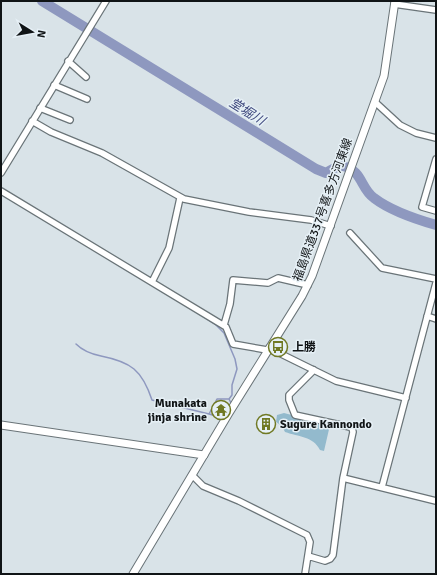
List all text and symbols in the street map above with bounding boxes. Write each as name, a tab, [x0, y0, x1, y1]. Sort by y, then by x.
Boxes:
north arrow	[12, 12, 52, 52]
text: N	[34, 29, 48, 39]
water label: 堂堀川	[226, 95, 269, 130]
street label: 福島県道337号喜多方河東線	[290, 136, 356, 284]
bus stop icon: 上勝	[267, 336, 289, 358]
place label: 上勝	[292, 340, 316, 355]
place label: Munakata jinja shrine	[148, 396, 207, 425]
temple icon: Munakata jinja shrine	[210, 399, 232, 421]
building icon: Sugure Kannondo	[255, 413, 277, 435]
place label: Sugure Kannondo	[280, 417, 372, 432]

